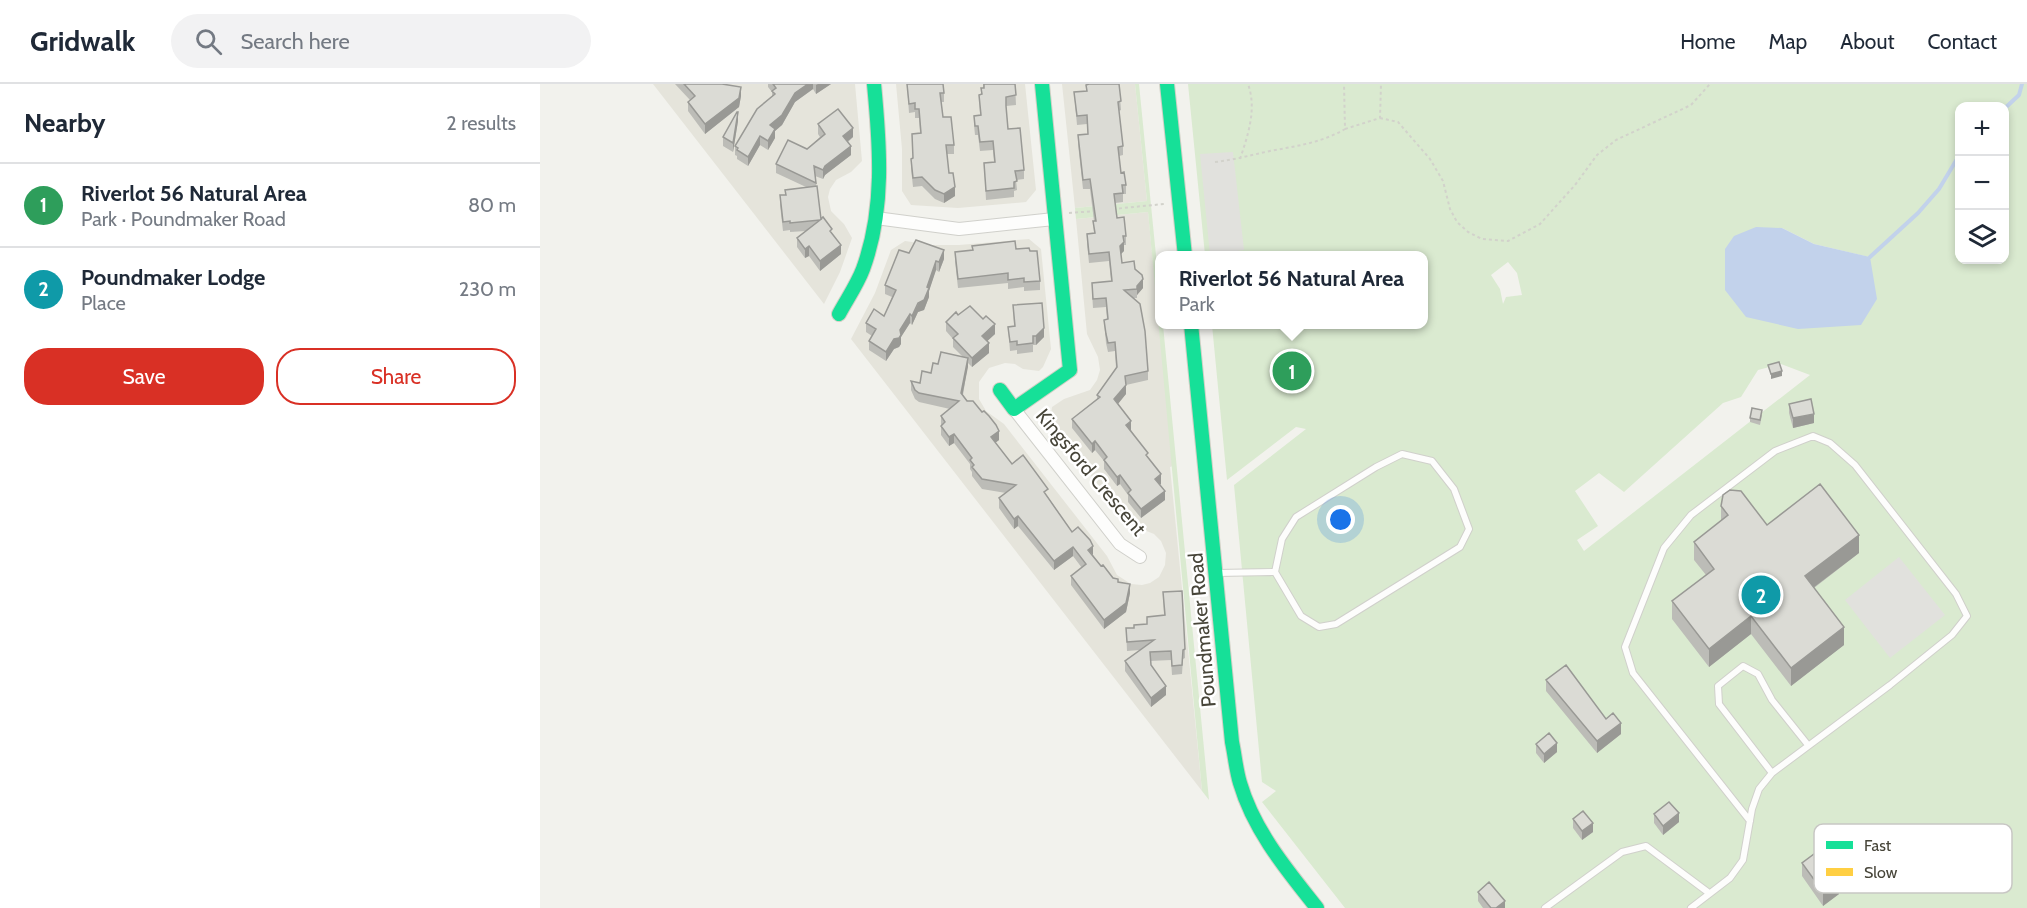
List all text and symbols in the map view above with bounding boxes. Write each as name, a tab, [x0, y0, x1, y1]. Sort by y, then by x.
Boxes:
search box	[171, 14, 591, 68]
text: Gridwalk	[30, 24, 135, 58]
icon: search	[192, 25, 225, 58]
text: Search here	[240, 28, 350, 55]
text: Home	[1680, 29, 1736, 54]
text: Map	[1769, 29, 1807, 54]
text: About	[1840, 29, 1894, 54]
text: Contact	[1927, 29, 1997, 54]
map controls	[1955, 102, 2009, 264]
button: +	[1955, 102, 2009, 156]
text: Nearby	[24, 107, 105, 139]
text: 2 results	[446, 111, 516, 135]
button: −	[1955, 156, 2009, 210]
text: Riverlot 56 Natural Area	[81, 180, 307, 207]
text: 1	[40, 193, 47, 217]
text: 80 m	[468, 193, 516, 217]
text: Park · Poundmaker Road	[81, 207, 286, 231]
button: layers	[1955, 210, 2009, 264]
popup	[1155, 251, 1428, 329]
text: Poundmaker Lodge	[81, 264, 265, 291]
text: Riverlot 56 Natural Area	[1179, 265, 1404, 292]
text: 2	[38, 277, 49, 301]
text: 230 m	[459, 277, 516, 301]
text: Place	[81, 291, 126, 315]
text: Park	[1179, 292, 1215, 316]
button: Save	[24, 348, 264, 405]
button: Share	[276, 348, 516, 405]
pin: 1	[1272, 348, 1311, 394]
street label: Kingsford Crescent	[1031, 404, 1151, 541]
your location	[1326, 505, 1355, 534]
street label: Poundmaker Road	[1183, 552, 1221, 708]
pin: 2	[1742, 572, 1780, 618]
legend	[1814, 824, 2012, 893]
text: Fast	[1864, 836, 1892, 855]
text: Slow	[1864, 863, 1898, 882]

